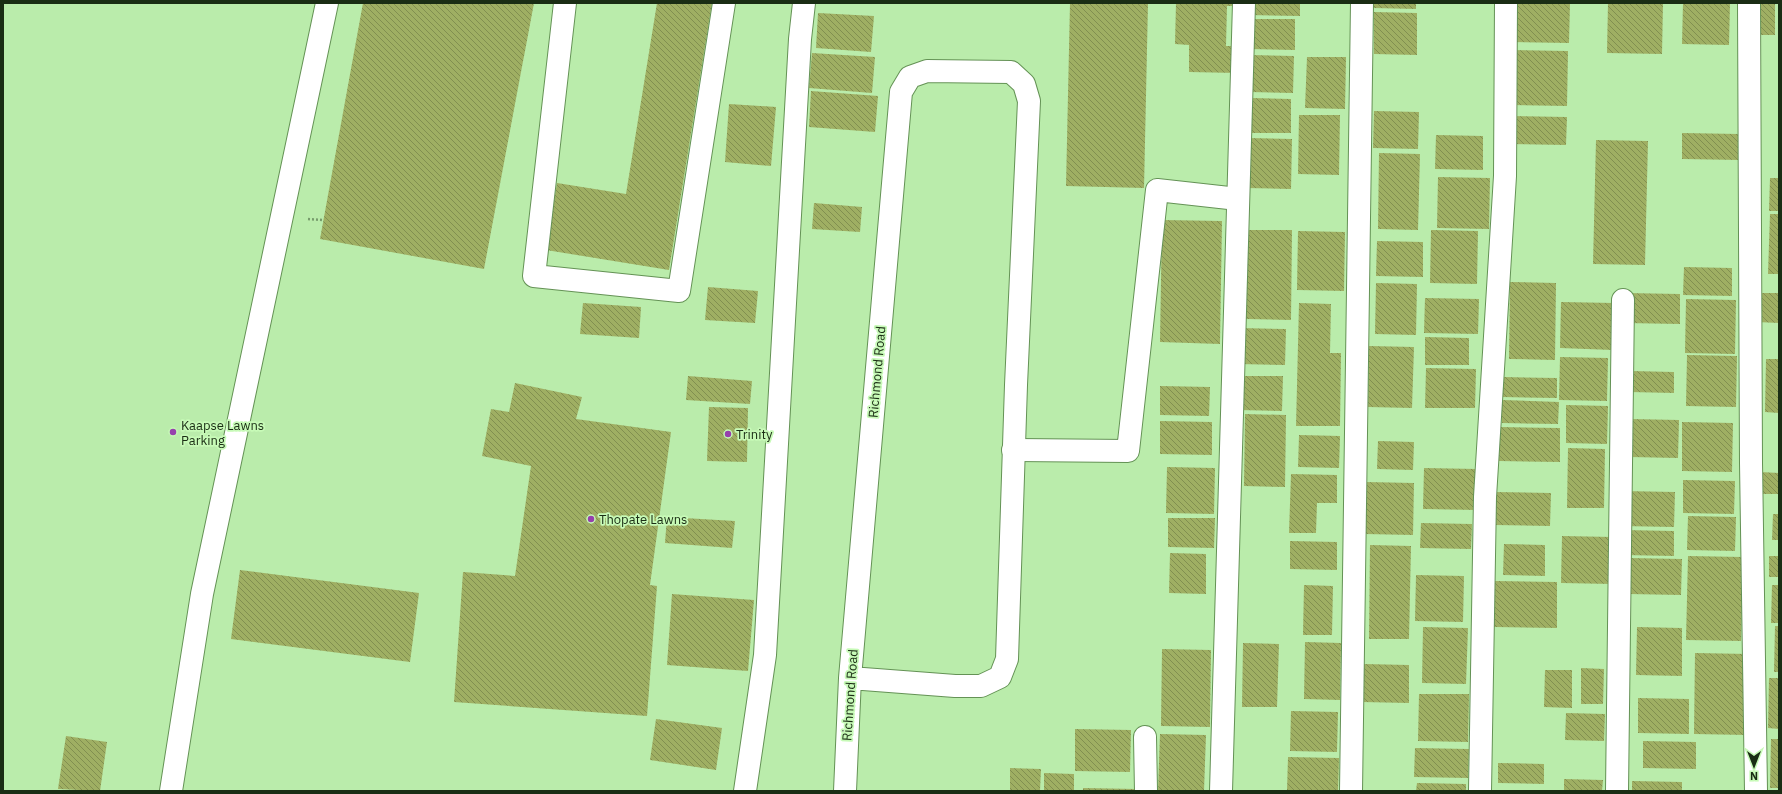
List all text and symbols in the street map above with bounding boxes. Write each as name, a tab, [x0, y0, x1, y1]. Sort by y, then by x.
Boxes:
street label: Richmond Road	[865, 325, 889, 419]
place label: Kaapse Lawns Parking	[181, 417, 264, 449]
place label: Trinity	[736, 426, 773, 443]
marker: Kaapse Lawns Parking	[168, 427, 178, 437]
marker: Trinity	[723, 429, 733, 439]
place label: Thopate Lawns	[599, 511, 687, 528]
marker: Thopate Lawns	[586, 514, 596, 524]
street label: Richmond Road	[838, 649, 862, 741]
north arrow	[1734, 746, 1774, 786]
text: N	[1750, 769, 1758, 783]

